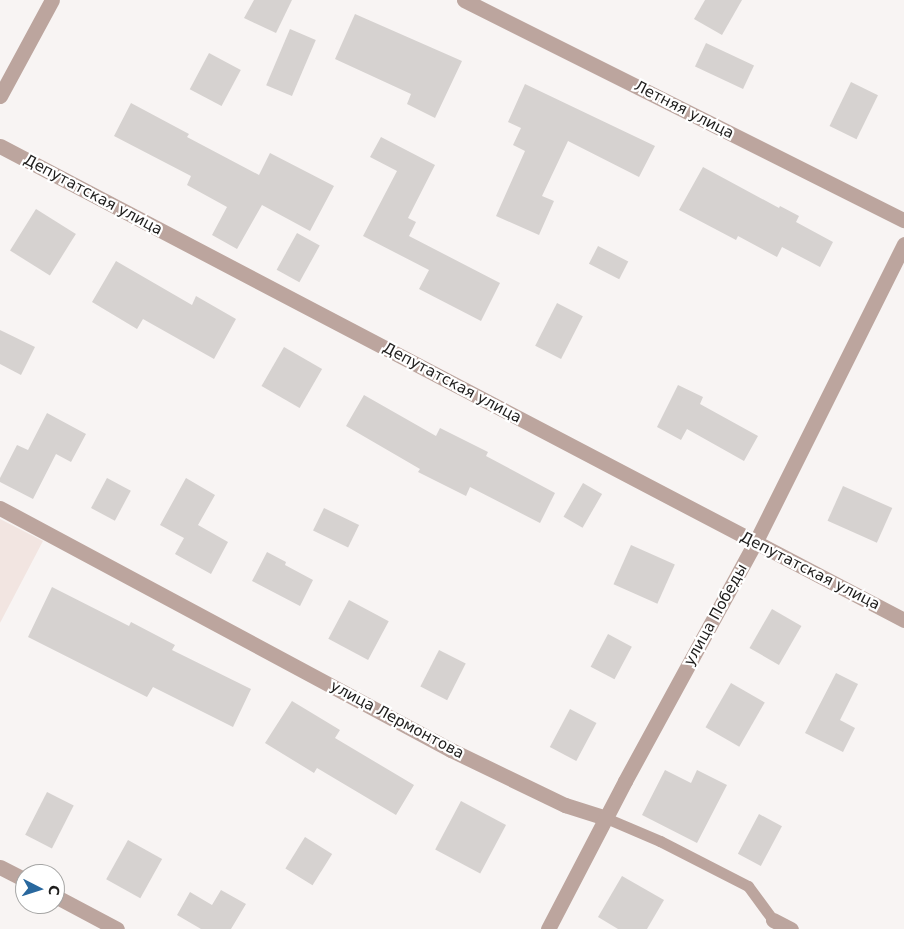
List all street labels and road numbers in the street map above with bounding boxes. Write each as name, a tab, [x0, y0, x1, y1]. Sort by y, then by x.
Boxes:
street label: Летняя улица	[631, 77, 737, 143]
street label: Депутатская улица	[21, 151, 165, 239]
street label: Депутатская улица	[380, 339, 524, 427]
street label: Депутатская улица	[737, 528, 883, 614]
street label: улица Победы	[681, 561, 751, 669]
street label: улица Лермонтова	[327, 677, 467, 763]

